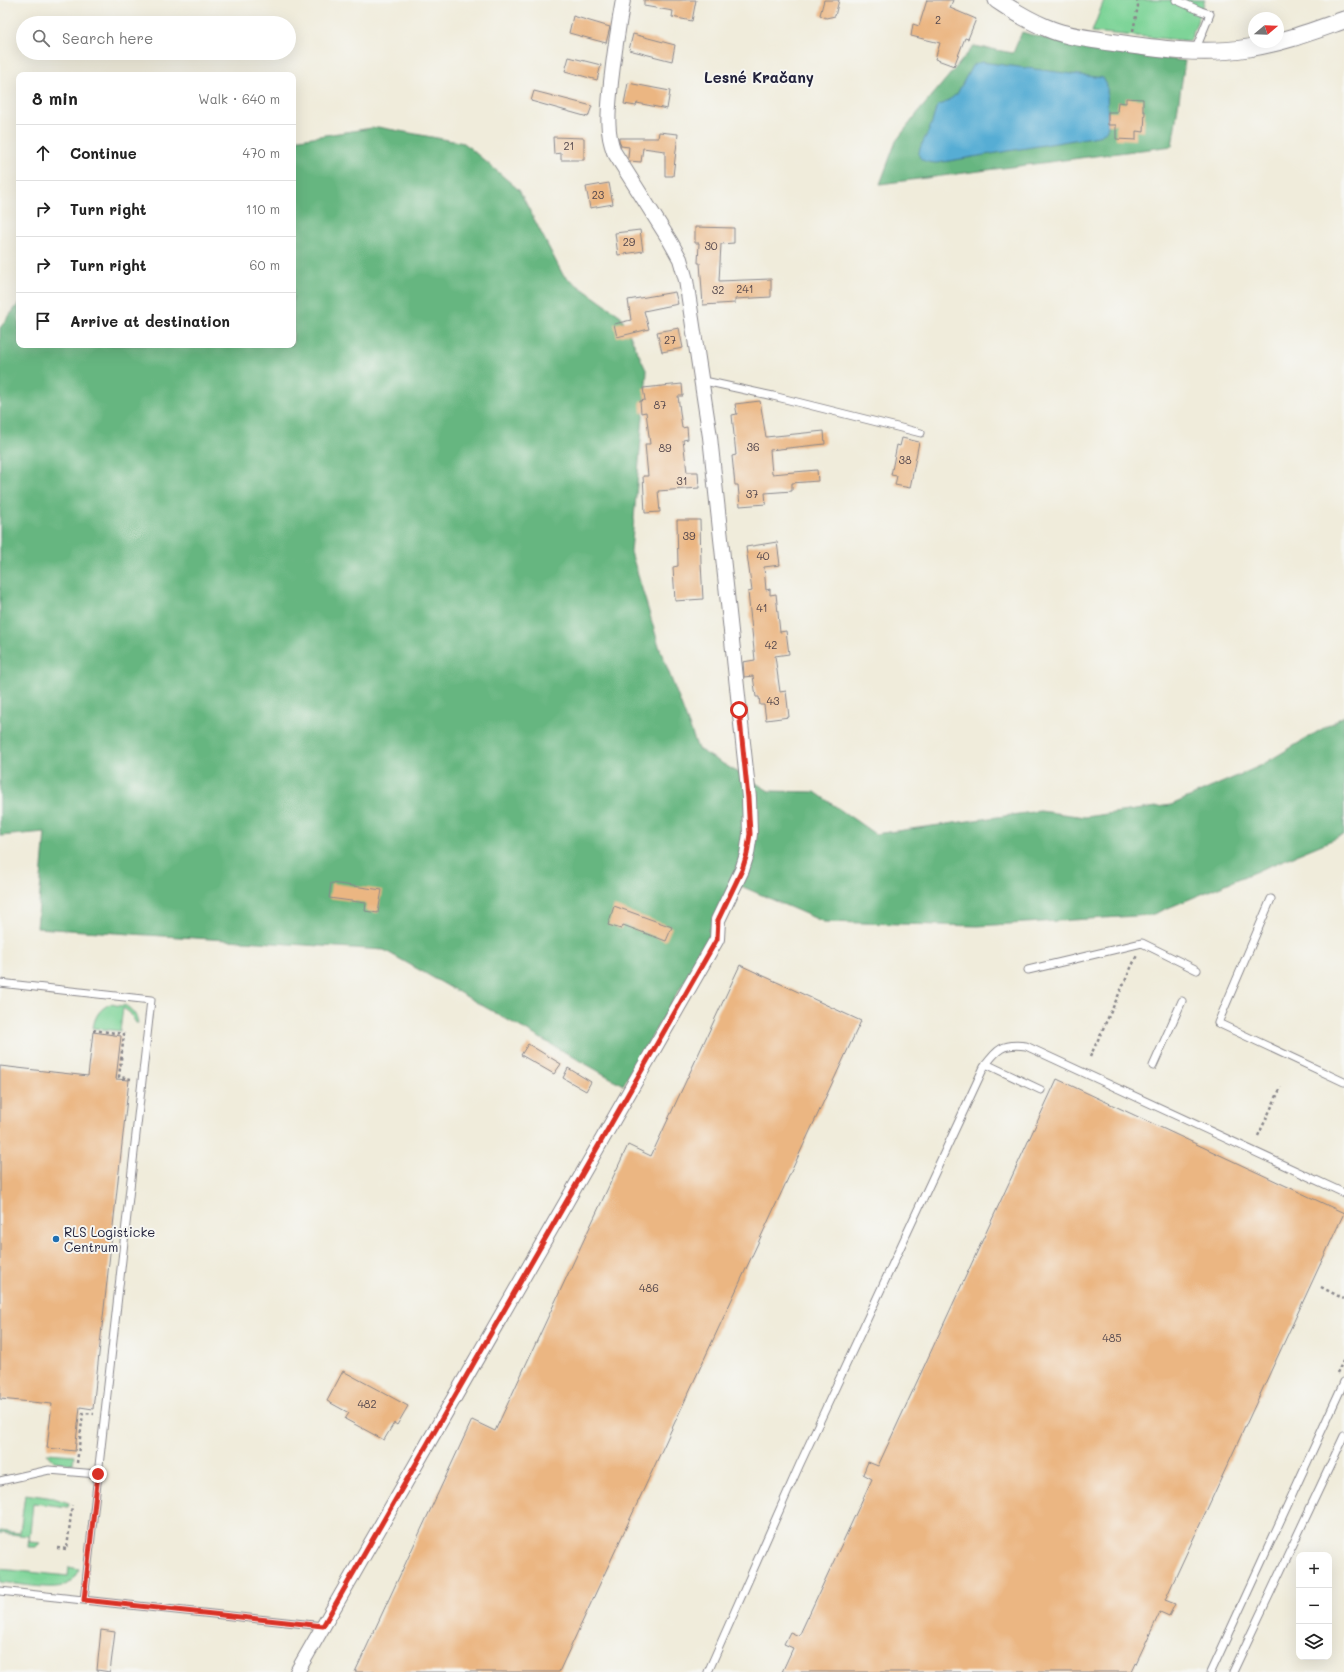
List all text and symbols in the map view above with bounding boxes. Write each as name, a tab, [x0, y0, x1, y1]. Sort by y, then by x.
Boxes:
house number: 2	[935, 12, 941, 27]
north arrow	[1248, 12, 1284, 48]
search box	[16, 16, 296, 60]
icon: search	[30, 27, 52, 49]
text: Search here	[62, 28, 153, 48]
district label: Lesné Kračany	[704, 67, 814, 87]
text: 8 min	[32, 87, 78, 109]
text: Walk · 640 m	[198, 90, 280, 107]
house number: 21	[563, 138, 575, 153]
icon: ahead	[32, 142, 54, 164]
text: Continue	[70, 143, 137, 163]
text: 470 m	[243, 144, 280, 161]
house number: 23	[592, 187, 605, 202]
icon: right	[32, 198, 54, 220]
text: Turn right	[70, 199, 147, 219]
text: 110 m	[246, 200, 280, 217]
house number: 29	[623, 234, 636, 249]
house number: 30	[704, 238, 718, 253]
icon: right	[32, 254, 54, 276]
text: Turn right	[70, 255, 147, 275]
text: 60 m	[250, 256, 280, 273]
house number: 241	[736, 281, 754, 296]
house number: 32	[712, 282, 724, 297]
icon: arrive	[32, 310, 54, 332]
text: Arrive at destination	[70, 311, 230, 331]
house number: 27	[664, 332, 676, 347]
house number: 87	[654, 397, 666, 412]
house number: 36	[746, 439, 760, 454]
house number: 89	[658, 440, 672, 455]
house number: 38	[898, 452, 912, 467]
house number: 31	[676, 473, 688, 488]
house number: 37	[746, 486, 758, 501]
house number: 39	[683, 528, 696, 543]
house number: 40	[756, 548, 770, 563]
house number: 41	[756, 600, 768, 615]
house number: 42	[765, 637, 777, 652]
house number: 43	[767, 693, 780, 708]
route start	[730, 701, 748, 719]
place label: RLS Logisticke Centrum	[64, 1223, 155, 1255]
marker: RLS Logisticke Centrum	[51, 1234, 61, 1244]
house number: 486	[639, 1280, 659, 1295]
house number: 485	[1102, 1330, 1122, 1345]
house number: 482	[357, 1396, 377, 1411]
route end	[89, 1465, 107, 1483]
map controls	[1296, 1552, 1332, 1660]
button: +	[1296, 1552, 1332, 1588]
button: −	[1296, 1588, 1332, 1624]
button: layers	[1296, 1624, 1332, 1660]

